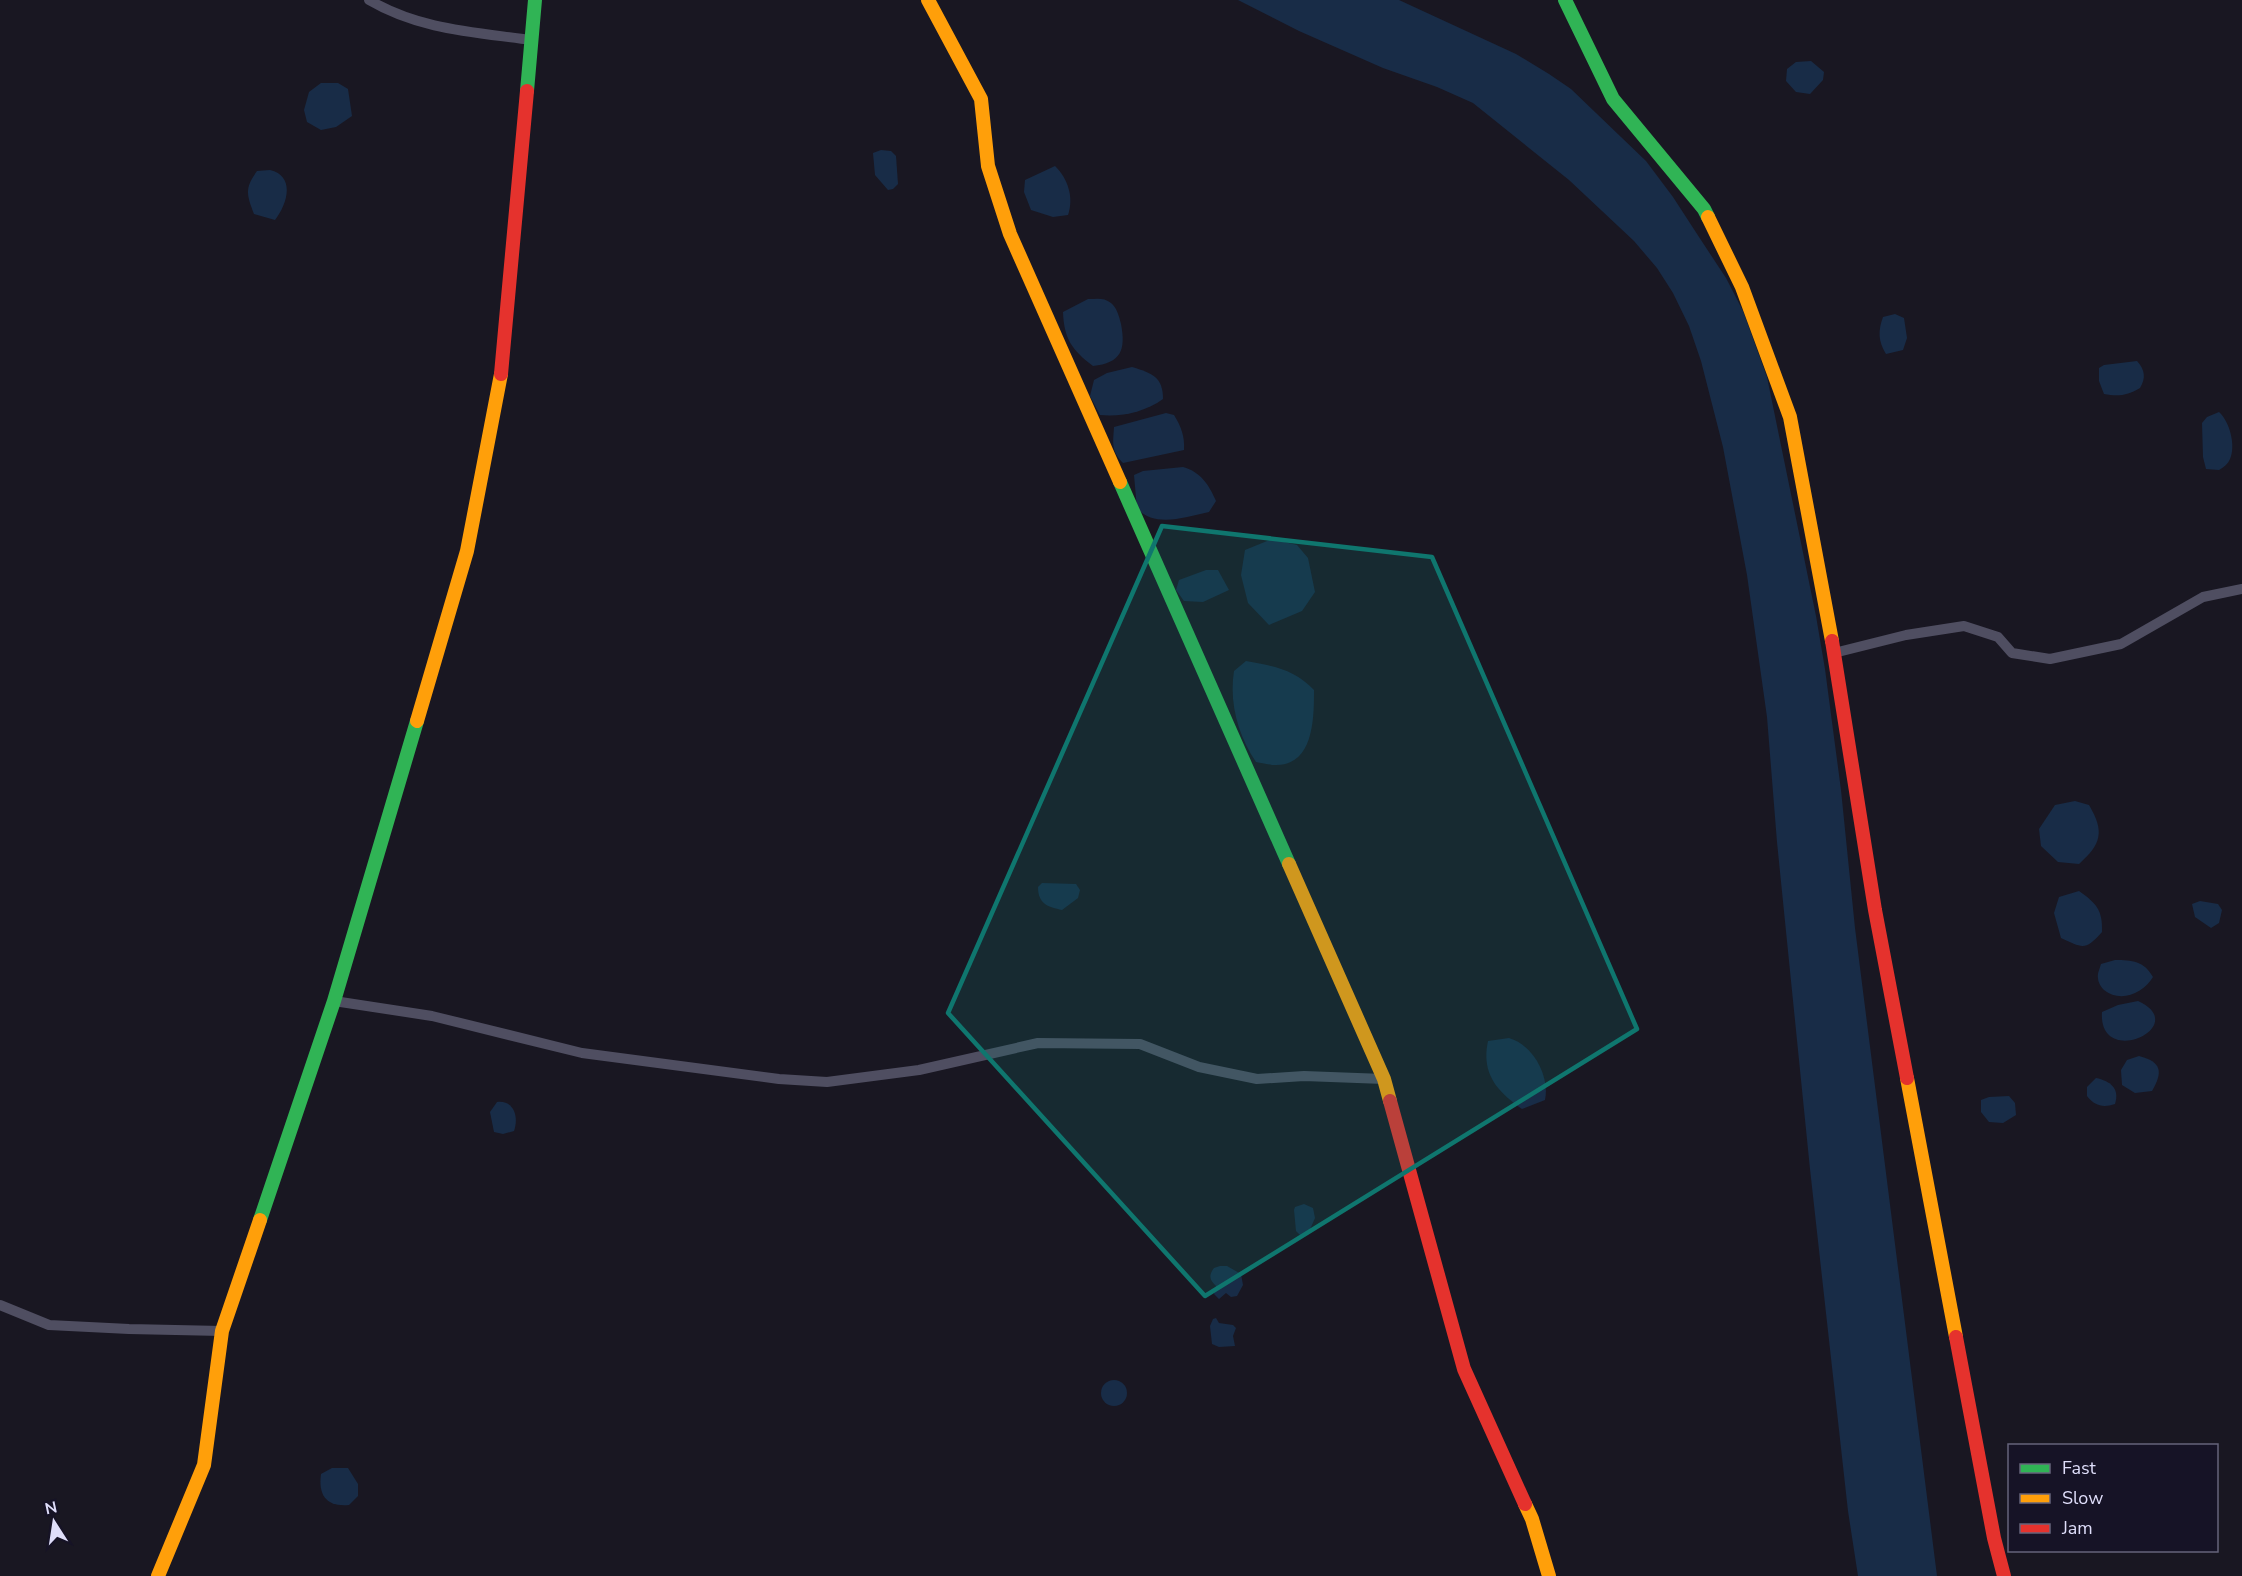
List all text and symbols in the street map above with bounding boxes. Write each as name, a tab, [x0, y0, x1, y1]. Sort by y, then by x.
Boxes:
legend	[2008, 1444, 2218, 1552]
text: Fast	[2062, 1456, 2097, 1480]
text: Slow	[2062, 1486, 2103, 1510]
north arrow	[24, 1492, 84, 1552]
text: N	[43, 1496, 59, 1520]
text: Jam	[2061, 1516, 2093, 1540]

